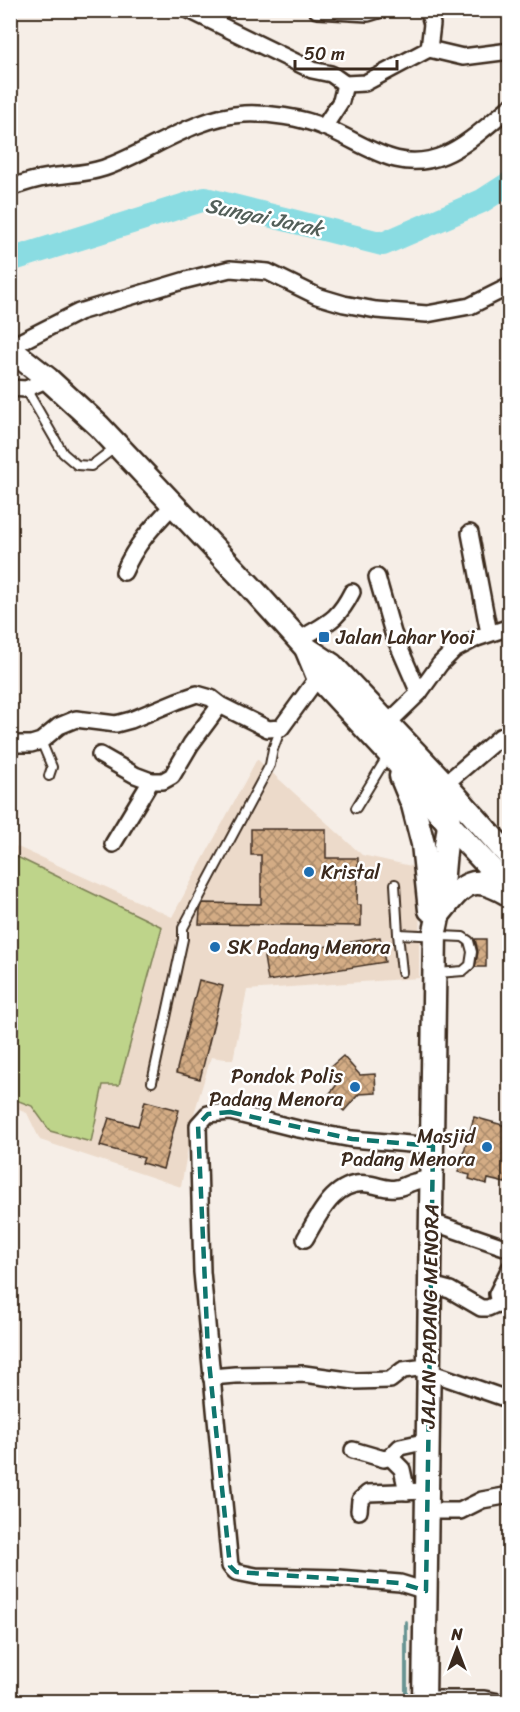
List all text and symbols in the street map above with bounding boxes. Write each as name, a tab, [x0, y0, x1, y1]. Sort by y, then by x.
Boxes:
scale bar	[295, 33, 397, 71]
text: 50 m	[304, 38, 345, 70]
water label: Sungai Jarak	[202, 186, 329, 249]
place label: Jalan Lahar Yooi	[335, 620, 476, 655]
marker: Jalan Lahar Yooi	[317, 630, 331, 644]
place label: Kristal	[321, 855, 381, 890]
marker: Kristal	[302, 865, 316, 879]
place label: SK Padang Menora	[227, 930, 391, 965]
marker: SK Padang Menora	[208, 940, 222, 954]
place label: Pondok Polis Padang Menora	[209, 1059, 344, 1117]
marker: Pondok Polis Padang Menora	[348, 1080, 362, 1094]
place label: Masjid Padang Menora	[341, 1119, 476, 1177]
marker: Masjid Padang Menora	[480, 1140, 494, 1154]
street label: JALAN PADANG MENORA	[411, 1203, 449, 1430]
north arrow	[427, 1619, 487, 1679]
text: N	[450, 1620, 463, 1649]

